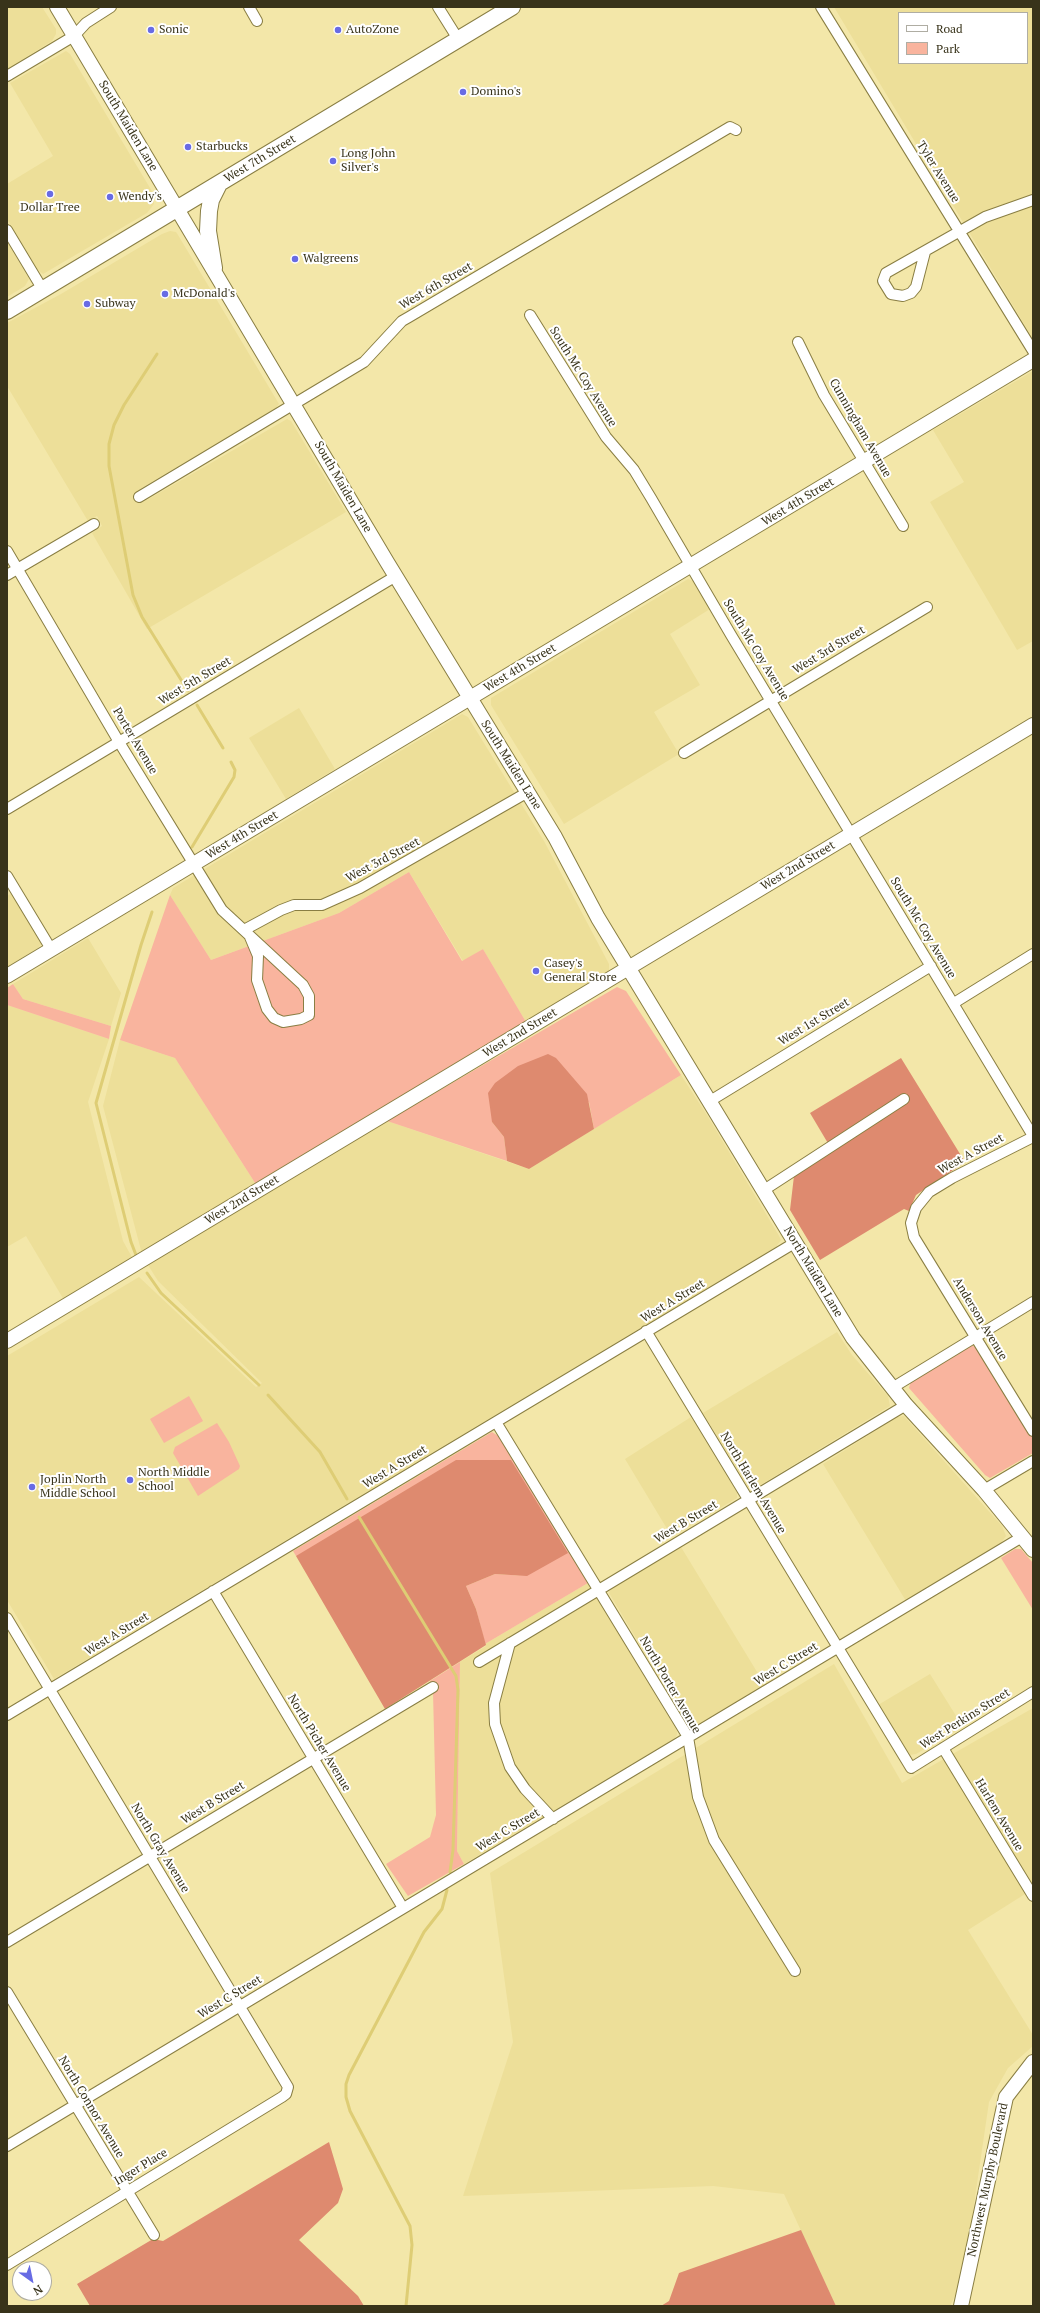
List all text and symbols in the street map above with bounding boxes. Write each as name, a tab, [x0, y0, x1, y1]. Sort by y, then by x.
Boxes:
legend	[898, 12, 1028, 64]
text: Road	[936, 21, 963, 36]
place label: Sonic	[159, 23, 188, 37]
place label: AutoZone	[346, 23, 399, 37]
marker: Sonic	[146, 25, 156, 35]
marker: AutoZone	[333, 25, 343, 35]
text: Park	[936, 41, 960, 56]
street label: South Maiden Lane	[95, 78, 161, 174]
place label: Domino's	[471, 85, 521, 99]
marker: Domino's	[458, 87, 468, 97]
street label: West 7th Street	[221, 132, 299, 186]
street label: Tyler Avenue	[913, 139, 963, 205]
place label: Starbucks	[196, 140, 248, 154]
marker: Starbucks	[183, 142, 193, 152]
place label: Long John Silver's	[341, 147, 395, 175]
marker: Long John Silver's	[328, 156, 338, 166]
marker: Dollar Tree	[45, 189, 55, 199]
place label: Wendy's	[118, 190, 162, 204]
marker: Wendy's	[105, 192, 115, 202]
place label: Dollar Tree	[20, 201, 80, 215]
place label: Walgreens	[303, 252, 358, 266]
marker: Walgreens	[290, 254, 300, 264]
street label: West 6th Street	[397, 259, 475, 313]
place label: McDonald's	[173, 287, 235, 301]
marker: McDonald's	[160, 289, 170, 299]
place label: Subway	[95, 297, 136, 311]
marker: Subway	[82, 299, 92, 309]
street label: South Mc Coy Avenue	[546, 324, 620, 430]
street label: Cunningham Avenue	[826, 376, 894, 480]
street label: South Maiden Lane	[311, 439, 375, 535]
street label: West 4th Street	[759, 475, 837, 529]
street label: South Mc Coy Avenue	[720, 597, 792, 703]
street label: West 3rd Street	[790, 623, 868, 677]
street label: West 4th Street	[481, 641, 559, 695]
street label: West 5th Street	[156, 654, 234, 708]
street label: Porter Avenue	[109, 705, 161, 777]
street label: South Maiden Lane	[478, 718, 544, 812]
street label: West 4th Street	[203, 808, 281, 862]
street label: West 3rd Street	[344, 834, 422, 886]
street label: West 2nd Street	[758, 838, 838, 894]
street label: South Mc Coy Avenue	[887, 875, 959, 981]
place label: Casey's General Store	[544, 957, 617, 985]
marker: Casey's General Store	[531, 966, 541, 976]
street label: West 1st Street	[776, 995, 852, 1049]
street label: West 2nd Street	[480, 1005, 560, 1061]
street label: West A Street	[936, 1131, 1006, 1177]
street label: West 2nd Street	[202, 1172, 282, 1228]
street label: North Maiden Lane	[780, 1224, 846, 1320]
street label: Anderson Avenue	[950, 1275, 1010, 1363]
street label: West A Street	[638, 1276, 708, 1326]
street label: North Harlem Avenue	[717, 1430, 789, 1536]
street label: West A Street	[360, 1442, 430, 1492]
place label: North Middle School	[138, 1466, 209, 1494]
place label: Joplin North Middle School	[40, 1473, 116, 1501]
marker: North Middle School	[125, 1475, 135, 1485]
marker: Joplin North Middle School	[27, 1482, 37, 1492]
street label: West B Street	[652, 1497, 720, 1547]
street label: West A Street	[82, 1609, 152, 1659]
street label: North Porter Avenue	[636, 1634, 704, 1736]
street label: West C Street	[752, 1639, 820, 1689]
street label: West Perkins Street	[917, 1685, 1013, 1753]
street label: North Picher Avenue	[284, 1692, 354, 1794]
street label: Harlem Avenue	[972, 1776, 1026, 1854]
street label: West B Street	[179, 1778, 247, 1828]
street label: North Gray Avenue	[128, 1801, 192, 1895]
street label: West C Street	[474, 1805, 542, 1855]
street label: West C Street	[196, 1972, 264, 2022]
street label: North Connor Avenue	[55, 2053, 127, 2161]
street label: Northwest Murphy Boulevard	[965, 2102, 1011, 2258]
street label: Inger Place	[112, 2146, 170, 2188]
north arrow	[12, 2261, 52, 2301]
text: N	[31, 2282, 45, 2298]

